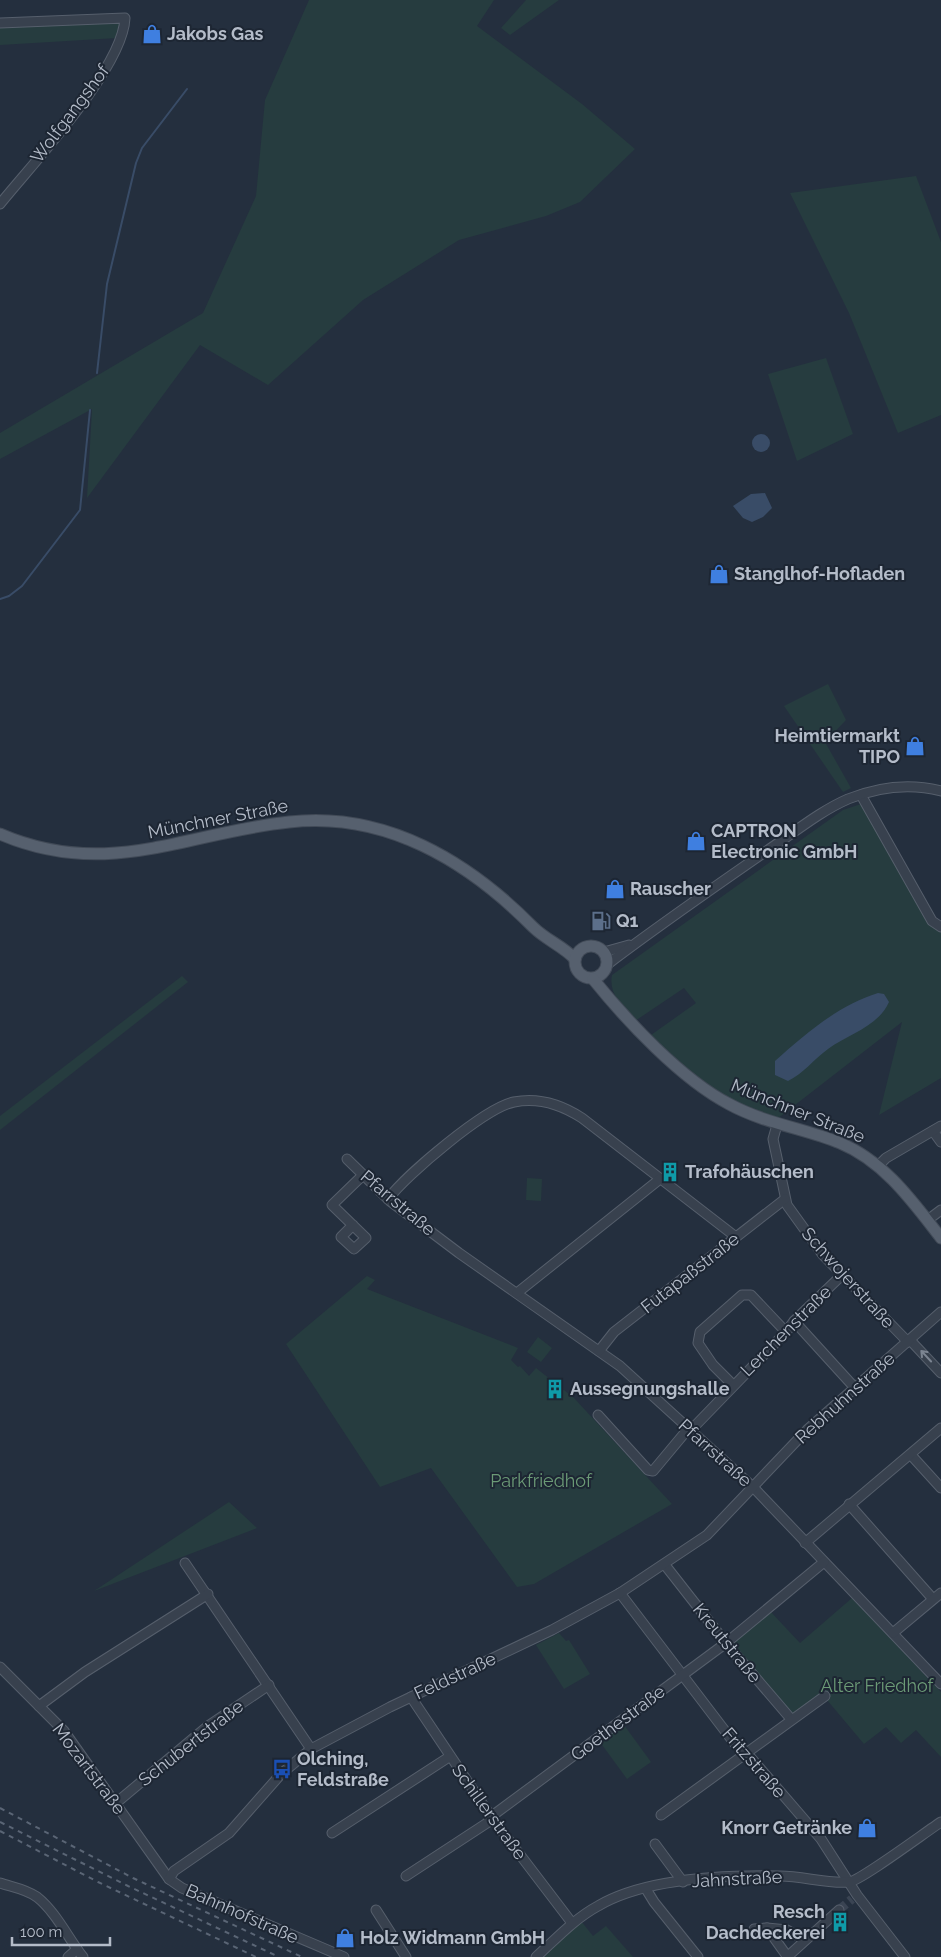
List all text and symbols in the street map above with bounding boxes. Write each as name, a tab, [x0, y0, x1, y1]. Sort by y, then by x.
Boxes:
shop icon: Jakobs Gas	[141, 23, 163, 45]
place label: Jakobs Gas	[167, 23, 263, 44]
street label: Wolfgangshof	[26, 60, 114, 167]
shop icon: Stanglhof-Hofladen	[708, 563, 730, 585]
place label: Stanglhof-Hofladen	[734, 563, 905, 584]
place label: Heimtiermarkt TIPO	[774, 725, 900, 767]
shop icon: Heimtiermarkt TIPO	[904, 735, 926, 757]
street label: Münchner Straße	[146, 795, 290, 842]
place label: CAPTRON Electronic GmbH	[711, 820, 858, 862]
shop icon: CAPTRON Electronic GmbH	[685, 830, 707, 852]
shop icon: Rauscher	[604, 878, 626, 900]
place label: Rauscher	[630, 878, 711, 899]
fuel station icon: Q1	[590, 910, 612, 932]
place label: Q1	[616, 910, 639, 931]
street label: Münchner Straße	[728, 1074, 868, 1147]
building icon: Trafohäuschen	[659, 1161, 681, 1183]
place label: Trafohäuschen	[685, 1161, 814, 1182]
street label: Pfarrstraße	[357, 1165, 440, 1240]
street label: Schwojerstraße	[798, 1223, 899, 1333]
street label: Futapaßstraße	[636, 1228, 743, 1317]
street label: Lerchenstraße	[736, 1281, 836, 1380]
street label: Rebhuhnstraße	[791, 1347, 899, 1448]
one-way arrow	[920, 1350, 932, 1363]
building icon: Aussegnungshalle	[544, 1378, 566, 1400]
place label: Aussegnungshalle	[570, 1378, 730, 1399]
street label: Pfarrstraße	[675, 1414, 756, 1491]
park label: Parkfriedhof	[490, 1470, 593, 1491]
street label: Kreutstraße	[689, 1599, 766, 1687]
street label: Feldstraße	[410, 1647, 499, 1704]
park label: Alter Friedhof	[821, 1675, 935, 1696]
street label: Goethestraße	[566, 1680, 669, 1765]
street label: Schubertstraße	[134, 1695, 248, 1790]
street label: Mozartstraße	[48, 1719, 131, 1819]
street label: Fritzstraße	[718, 1723, 791, 1802]
place label: Olching, Feldstraße	[297, 1748, 389, 1790]
bus stop icon: Olching, Feldstraße	[271, 1758, 293, 1780]
street label: Schillerstraße	[448, 1760, 531, 1864]
place label: Knorr Getränke	[721, 1817, 852, 1838]
shop icon: Knorr Getränke	[856, 1817, 878, 1839]
street label: Jahnstraße	[691, 1866, 783, 1891]
street label: Bahnhofstraße	[183, 1879, 302, 1948]
place label: Resch Dachdeckerei	[706, 1901, 825, 1943]
building icon: Resch Dachdeckerei	[829, 1911, 851, 1933]
scale bar	[12, 1914, 110, 1946]
text: 100 m	[20, 1923, 62, 1941]
shop icon: Holz Widmann GmbH	[334, 1927, 356, 1949]
place label: Holz Widmann GmbH	[360, 1927, 545, 1948]

